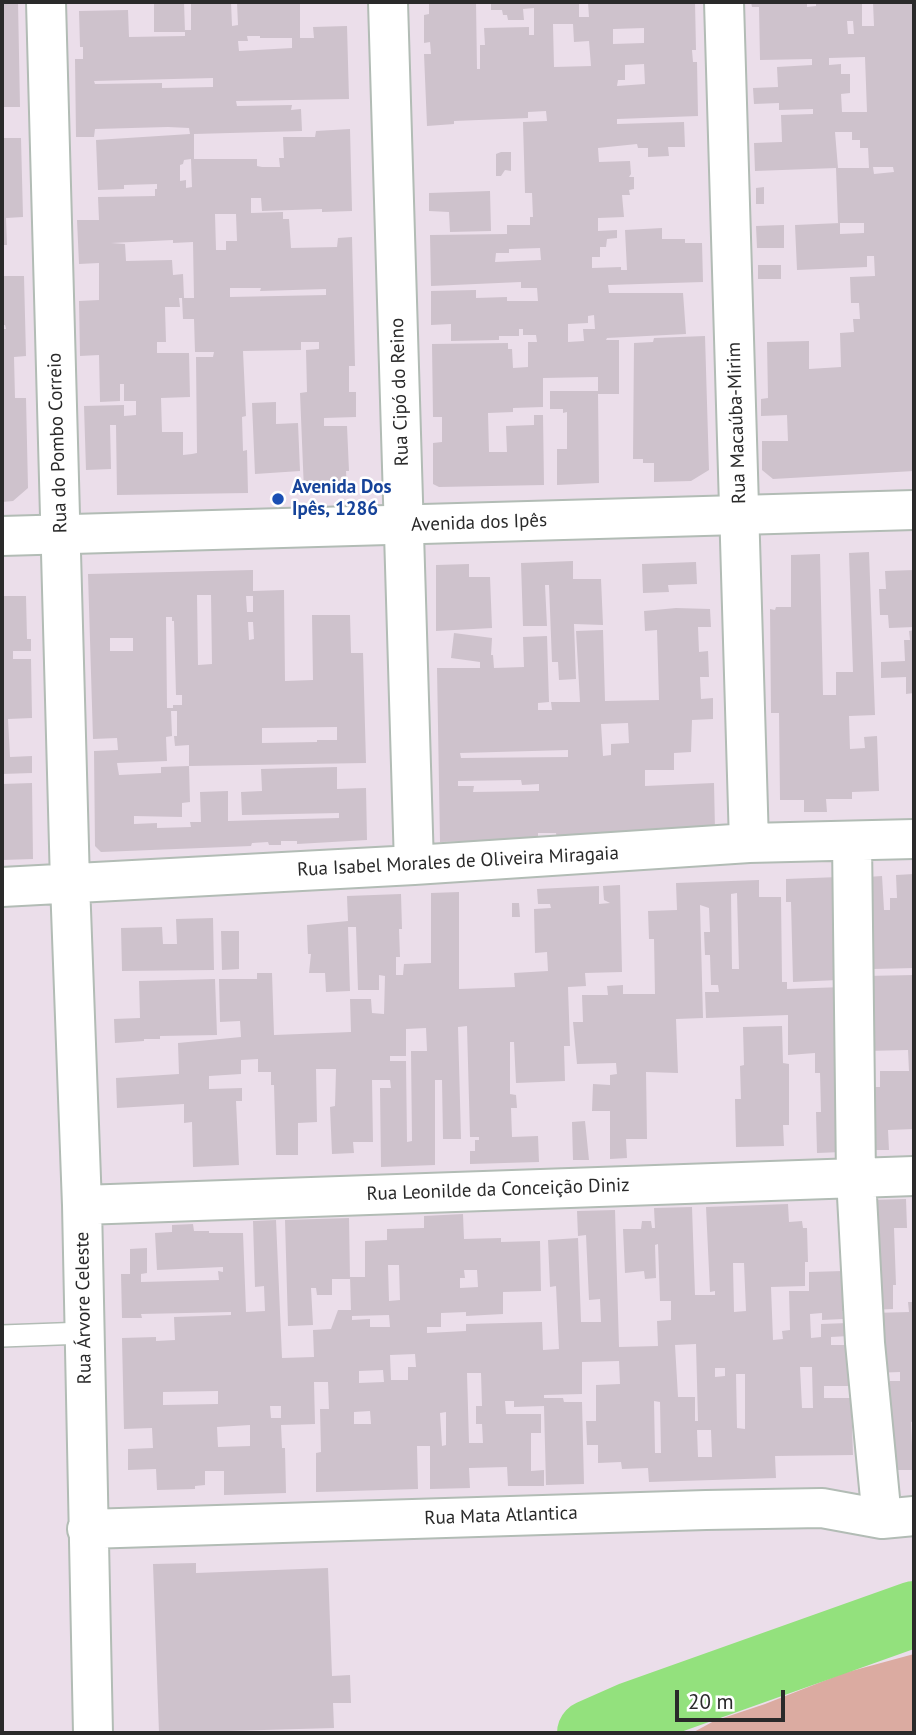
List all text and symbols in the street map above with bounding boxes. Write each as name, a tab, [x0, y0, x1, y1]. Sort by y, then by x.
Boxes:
street label: Rua Cipó do Reino	[386, 317, 414, 467]
street label: Rua Macaúba-Mirim	[723, 342, 751, 504]
street label: Rua do Pombo Correio	[43, 352, 73, 534]
place label: Avenida Dos Ipês, 1286	[292, 477, 391, 521]
marker: Avenida Dos Ipês, 1286	[270, 491, 286, 507]
street label: Avenida dos Ipês	[411, 509, 547, 537]
street label: Rua Isabel Morales de Oliveira Miragaia	[297, 842, 619, 882]
street label: Rua Leonilde da Conceição Diniz	[366, 1174, 630, 1206]
street label: Rua Árvore Celeste	[71, 1231, 97, 1385]
street label: Rua Mata Atlantica	[424, 1502, 578, 1530]
scale bar	[678, 1676, 788, 1720]
text: 20 m	[688, 1688, 734, 1715]

